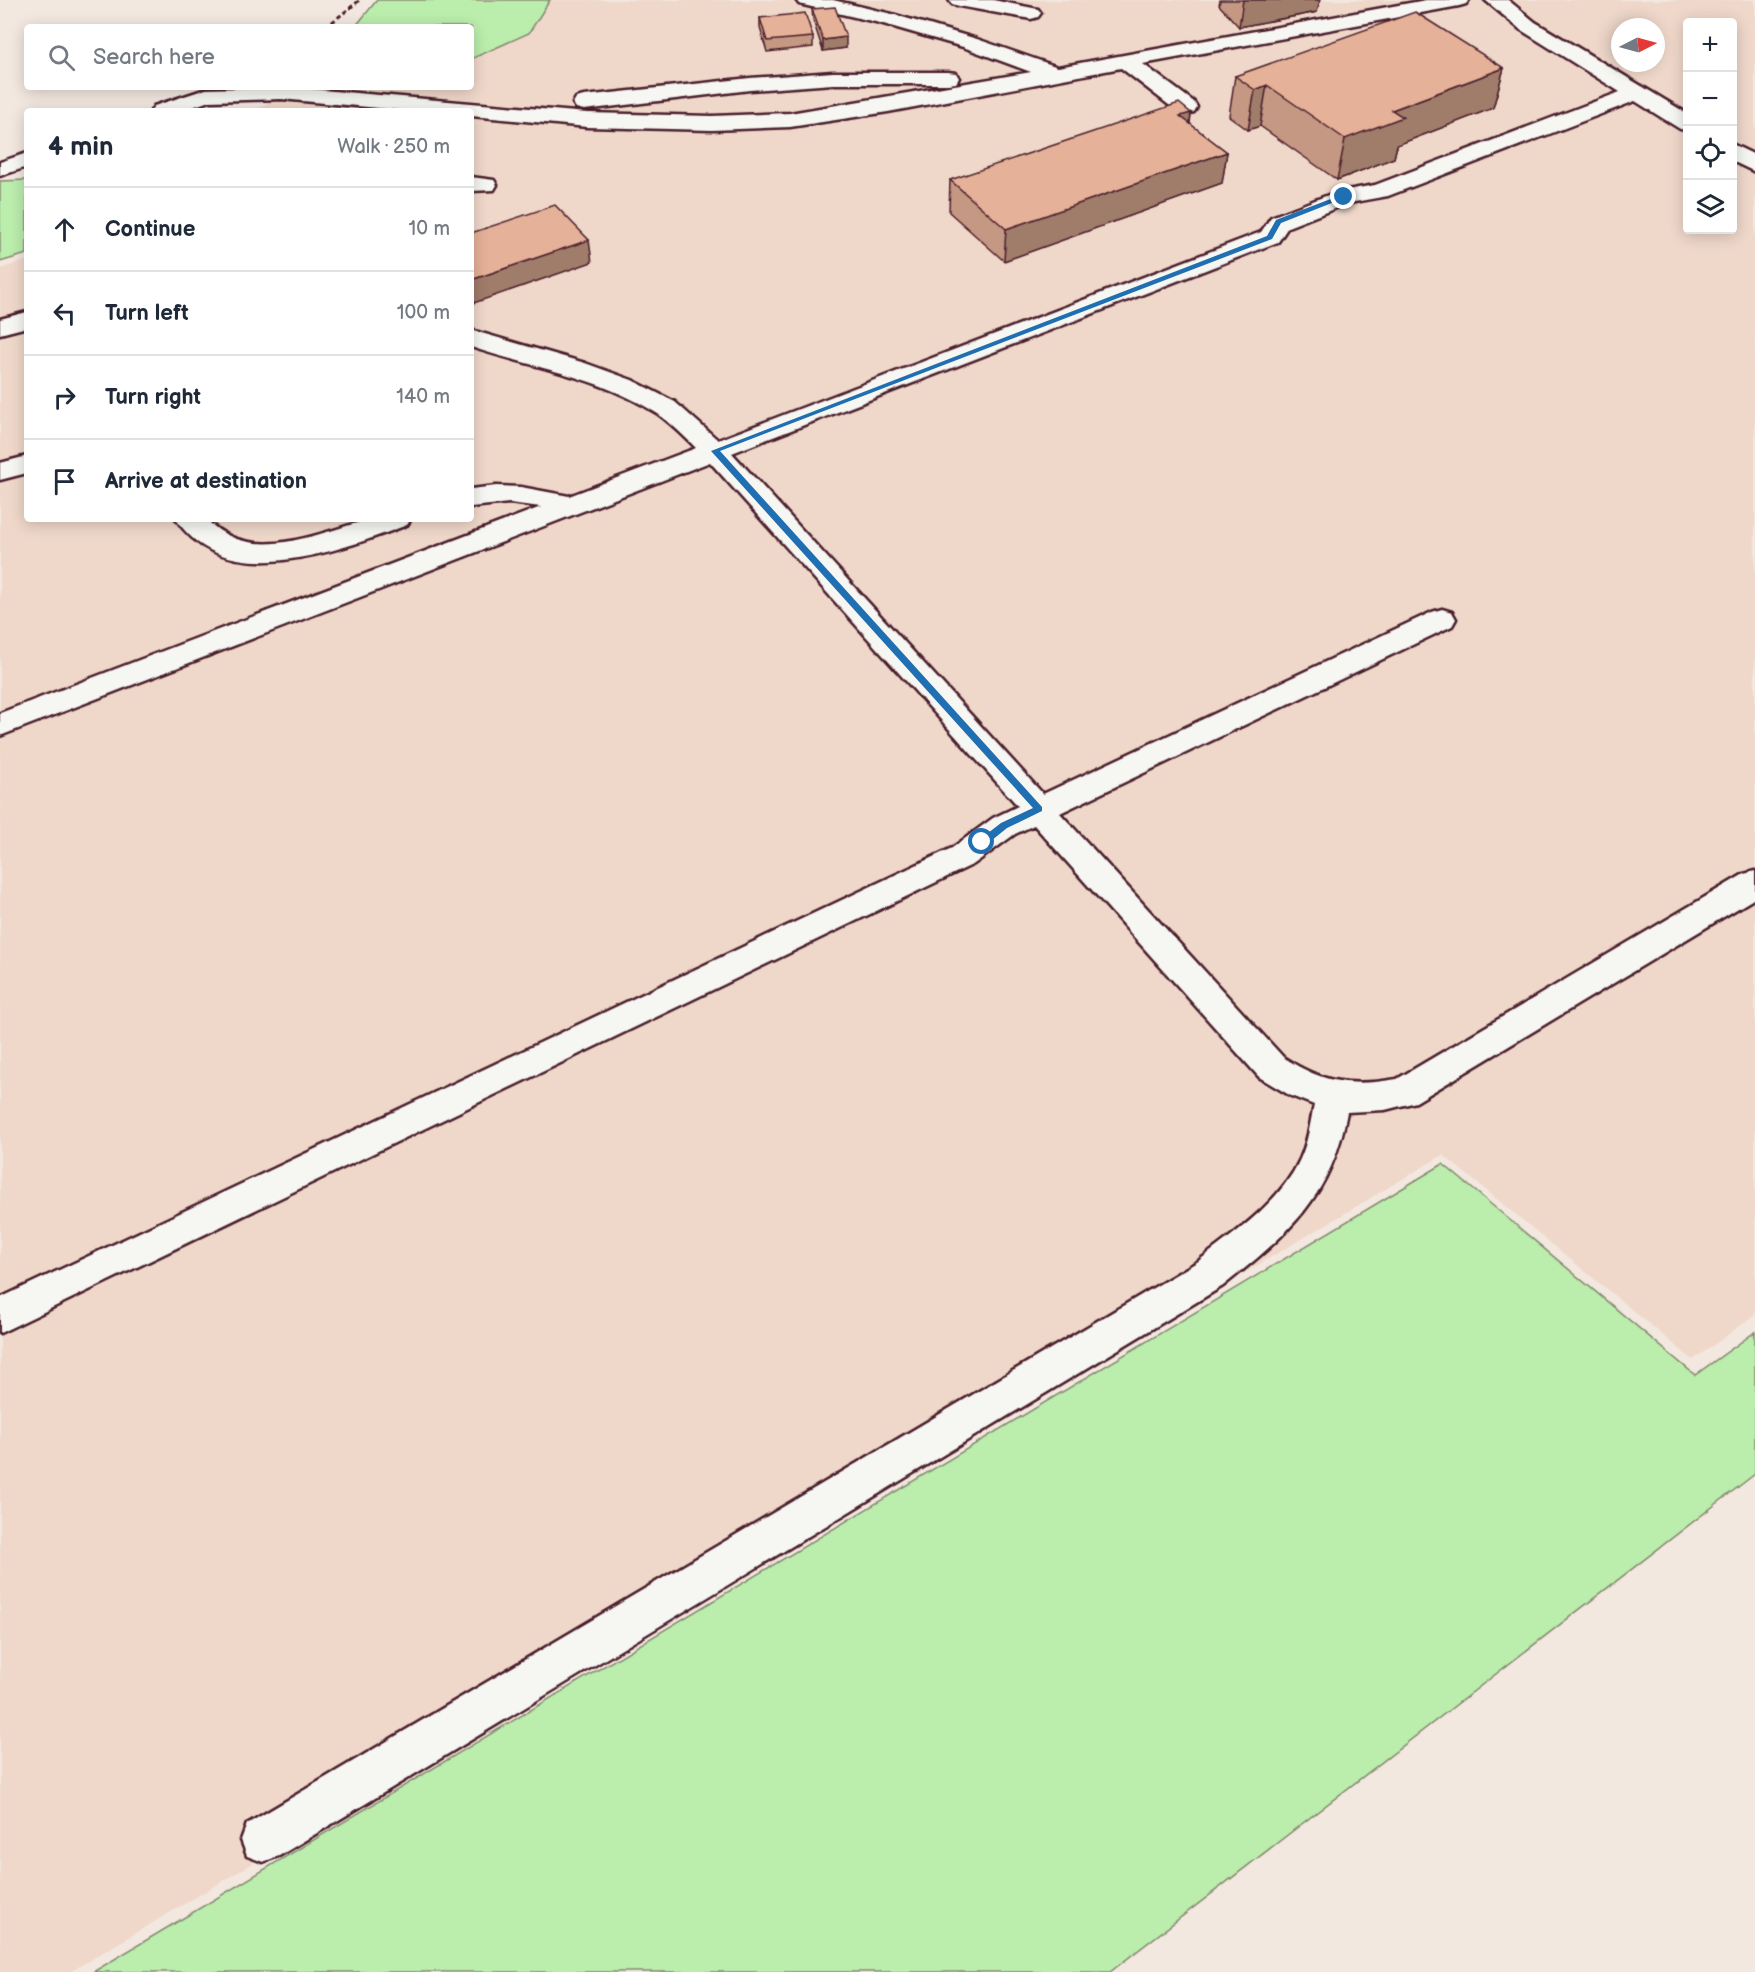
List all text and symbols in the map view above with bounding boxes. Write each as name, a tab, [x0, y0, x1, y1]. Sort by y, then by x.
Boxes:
north arrow	[1611, 18, 1665, 72]
map controls	[1683, 18, 1737, 234]
button: +	[1683, 18, 1737, 72]
search box	[24, 24, 474, 90]
icon: search	[45, 41, 78, 74]
text: Search here	[93, 44, 215, 71]
button: −	[1683, 72, 1737, 126]
button: locate	[1683, 126, 1737, 180]
text: 4 min	[48, 132, 113, 163]
text: Walk · 250 m	[337, 135, 450, 159]
button: layers	[1683, 180, 1737, 234]
route end	[1330, 183, 1356, 209]
icon: ahead	[48, 213, 81, 246]
text: Continue	[105, 216, 195, 243]
text: 10 m	[409, 217, 450, 241]
icon: left	[48, 297, 81, 330]
text: Turn left	[105, 300, 189, 327]
text: 100 m	[397, 301, 450, 325]
icon: right	[48, 381, 81, 414]
text: Turn right	[105, 384, 201, 411]
text: 140 m	[396, 385, 450, 409]
icon: arrive	[48, 465, 81, 498]
text: Arrive at destination	[105, 468, 307, 495]
route start	[968, 828, 994, 854]

